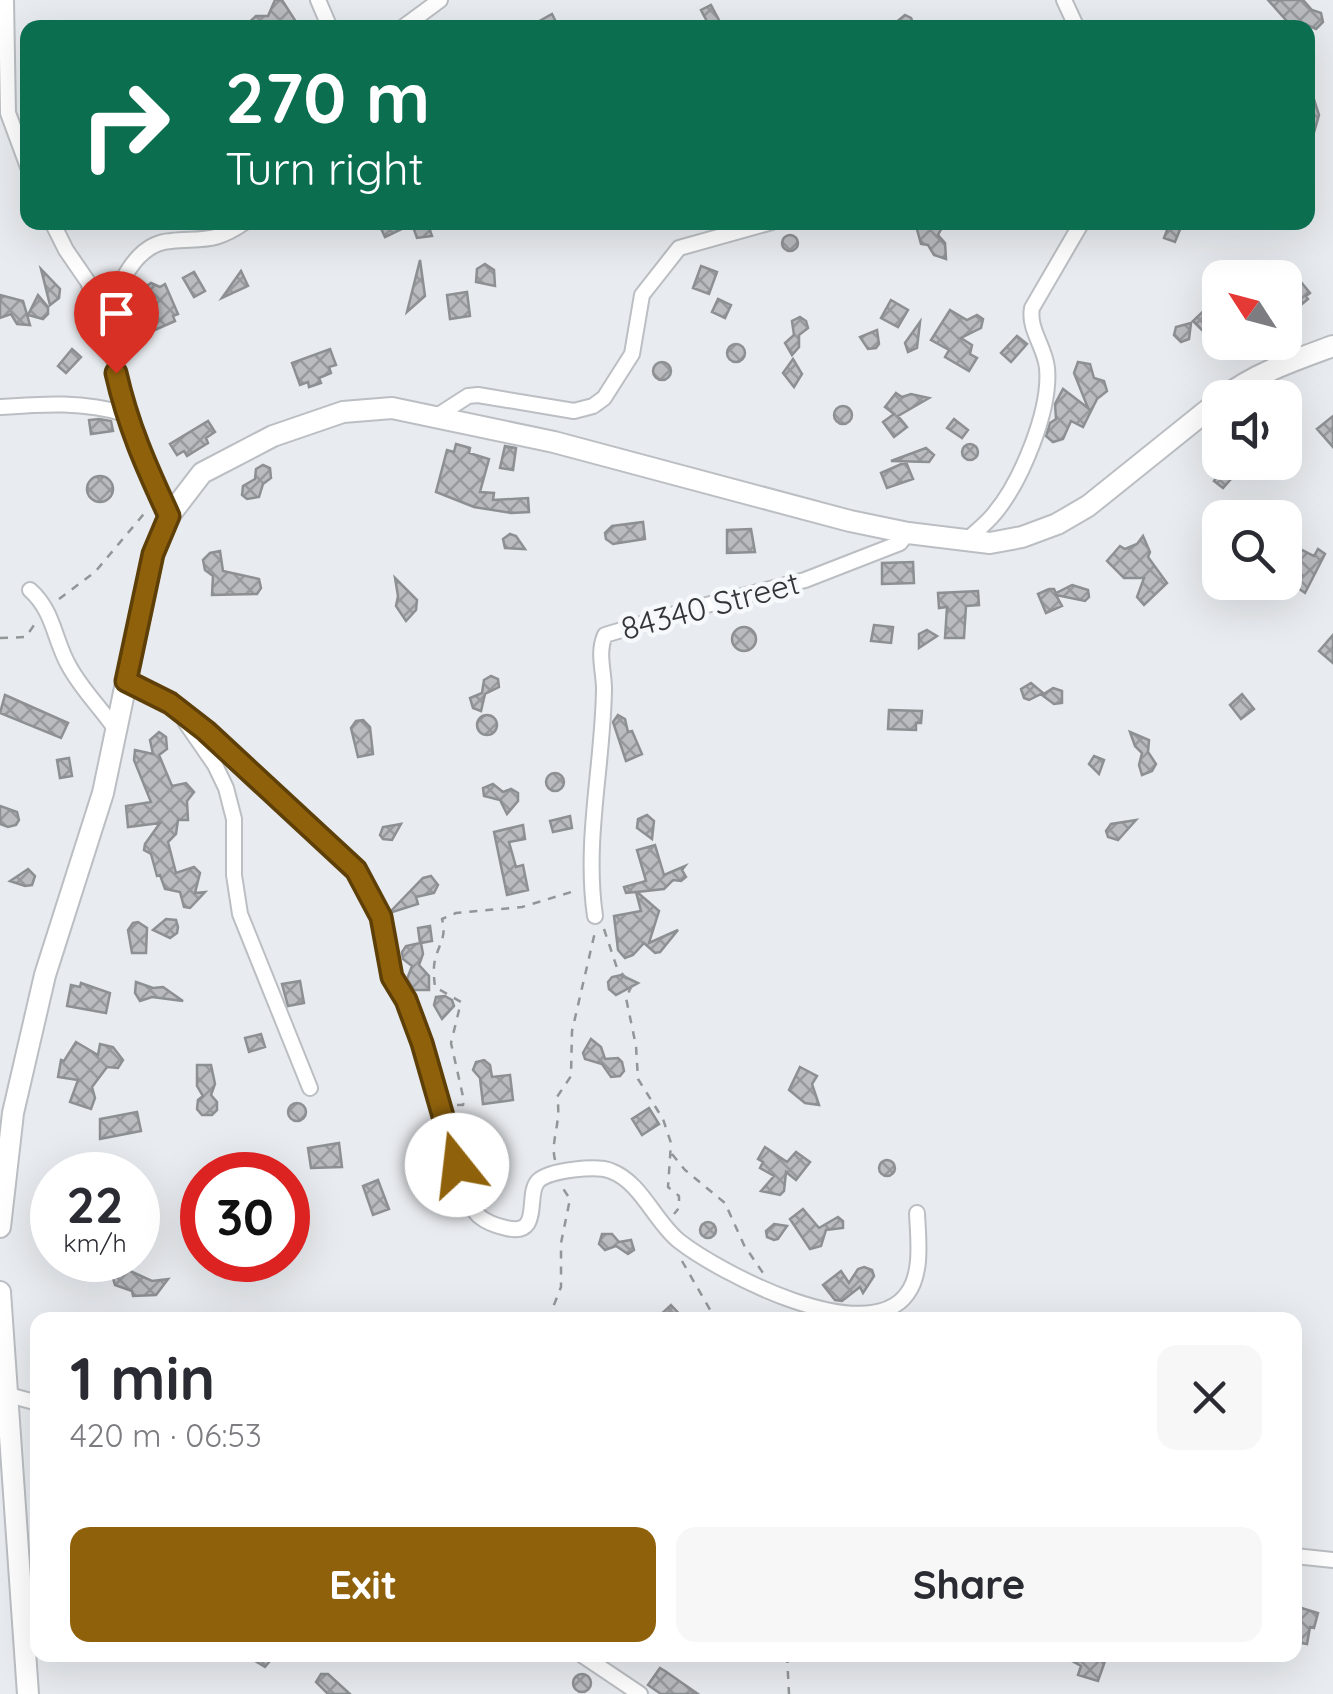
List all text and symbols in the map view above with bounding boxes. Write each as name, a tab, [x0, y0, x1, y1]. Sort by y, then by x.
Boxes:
text: 270 m	[225, 53, 430, 141]
icon: right	[60, 60, 190, 190]
text: Turn right	[225, 140, 424, 196]
north arrow	[1202, 260, 1302, 360]
map controls	[1202, 260, 1302, 600]
pin	[74, 271, 159, 374]
icon: arrive	[89, 286, 144, 341]
button: sound	[1202, 380, 1302, 480]
button: search	[1202, 500, 1302, 600]
street label: 84340 Street	[616, 562, 804, 648]
position arrow	[405, 1113, 509, 1217]
speed limit sign: 30	[180, 1152, 310, 1282]
text: 22	[67, 1173, 123, 1236]
text: km/h	[63, 1227, 127, 1258]
text: 1 min	[70, 1340, 215, 1415]
button: close	[1157, 1345, 1262, 1450]
text: 420 m · 06:53	[70, 1415, 262, 1455]
button: Exit	[70, 1527, 656, 1642]
button: Share	[676, 1527, 1262, 1642]

